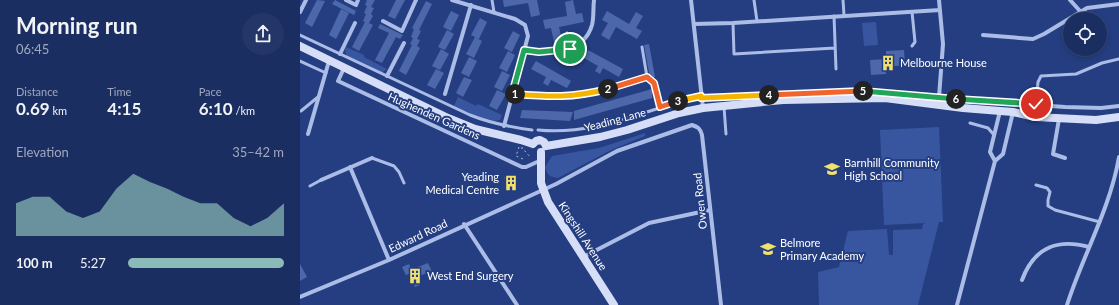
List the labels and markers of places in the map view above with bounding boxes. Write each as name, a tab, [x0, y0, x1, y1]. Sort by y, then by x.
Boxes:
pin	[553, 32, 587, 66]
building icon: Melbourne House	[879, 54, 897, 72]
place label: Melbourne House	[900, 56, 987, 69]
pin: 2	[598, 79, 618, 99]
pin: 5	[853, 81, 873, 101]
pin: 1	[505, 84, 525, 104]
pin: 4	[759, 85, 779, 105]
pin	[1019, 87, 1053, 121]
pin: 6	[946, 89, 966, 109]
pin: 3	[668, 91, 688, 111]
place label: Barnhill Community High School	[844, 156, 940, 182]
school or university icon: Barnhill Community High School	[823, 160, 841, 178]
place label: Yeading Medical Centre	[426, 170, 499, 196]
building icon: Yeading Medical Centre	[502, 174, 520, 192]
place label: Belmore Primary Academy	[780, 236, 864, 262]
school or university icon: Belmore Primary Academy	[759, 240, 777, 258]
building icon: West End Surgery	[406, 267, 424, 285]
place label: West End Surgery	[427, 269, 514, 282]

